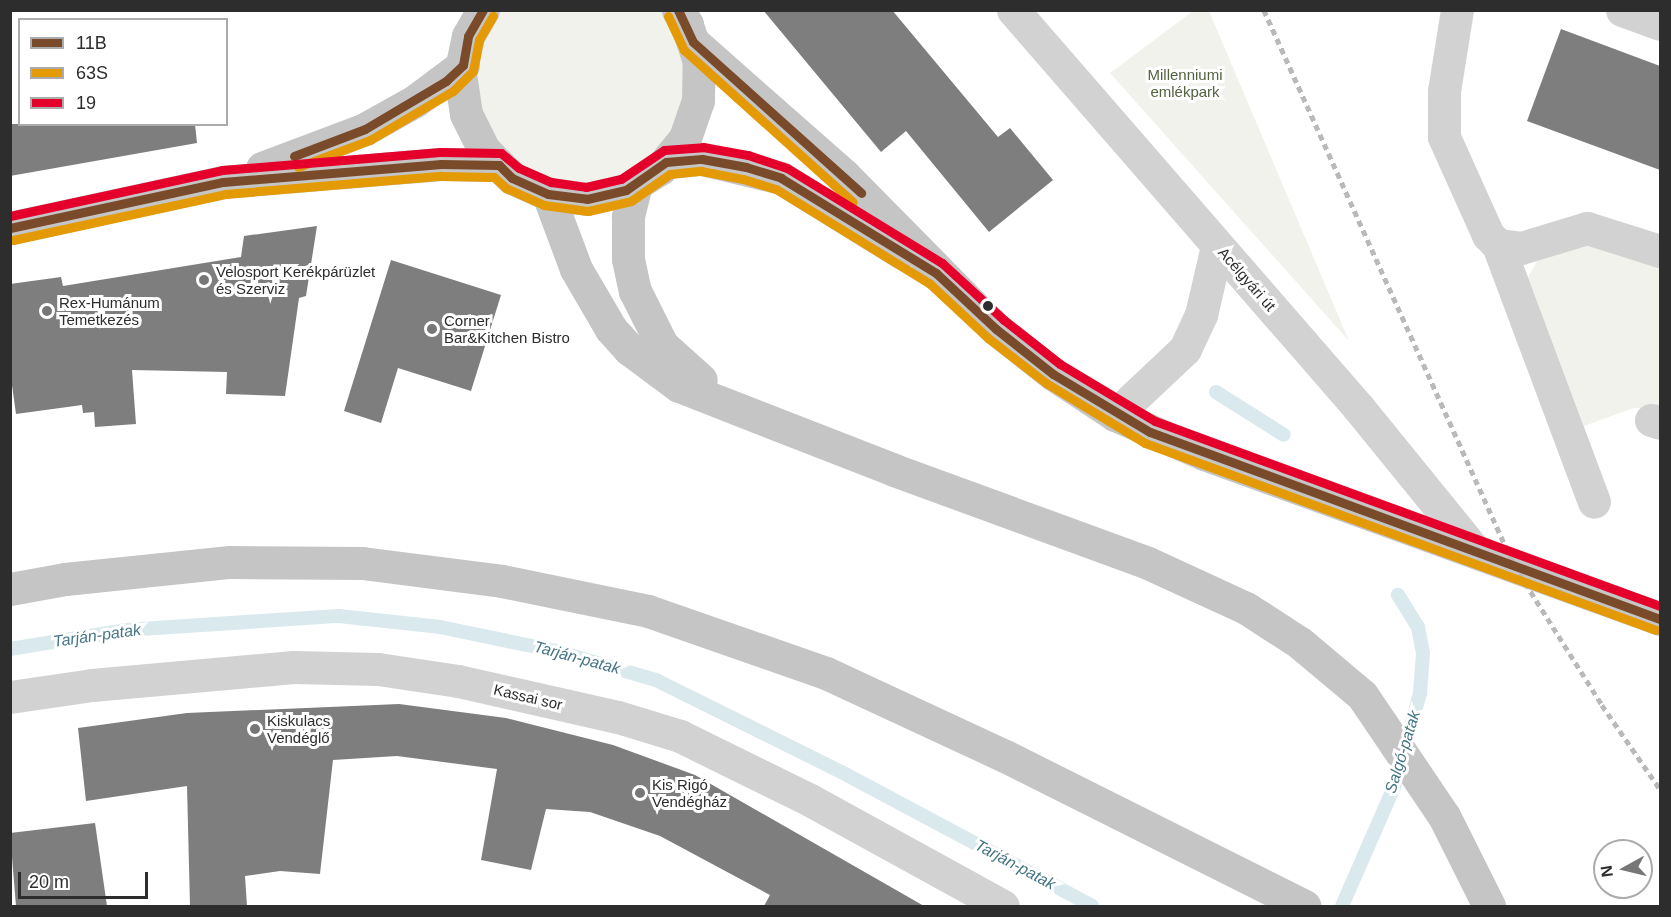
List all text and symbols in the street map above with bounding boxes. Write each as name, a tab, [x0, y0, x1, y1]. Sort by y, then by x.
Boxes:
legend	[18, 18, 228, 126]
text: 11B	[76, 33, 107, 53]
text: 63S	[76, 63, 108, 83]
park label: Millenniumi emlékpark	[1147, 65, 1223, 100]
text: 19	[76, 93, 96, 113]
street label: Acélgyári út	[1215, 244, 1279, 314]
place label: Velosport Kerékpárüzlet és Szerviz	[216, 262, 375, 297]
marker: Velosport Kerékpárüzlet és Szerviz	[197, 273, 211, 287]
place label: Rex-Humánum Temetkezés	[59, 293, 160, 328]
unlabelled marker	[982, 300, 994, 312]
marker: Rex-Humánum Temetkezés	[40, 304, 54, 318]
place label: Corner Bar&Kitchen Bistro	[444, 311, 570, 346]
marker: Corner Bar&Kitchen Bistro	[425, 322, 439, 336]
water label: Tarján-patak	[52, 620, 142, 652]
water label: Tarján-patak	[532, 637, 622, 679]
street label: Kassai sor	[492, 680, 564, 714]
water label: Salgó-patak	[1381, 708, 1425, 796]
place label: Kiskulacs Vendéglő	[267, 711, 330, 746]
marker: Kiskulacs Vendéglő	[248, 722, 262, 736]
place label: Kis Rigó Vendégház	[652, 775, 727, 810]
marker: Kis Rigó Vendégház	[633, 786, 647, 800]
water label: Tarján-patak	[971, 836, 1059, 894]
north arrow	[1593, 839, 1653, 899]
scale bar	[21, 860, 152, 898]
text: N	[1597, 864, 1616, 878]
text: 20 m	[29, 872, 69, 892]

